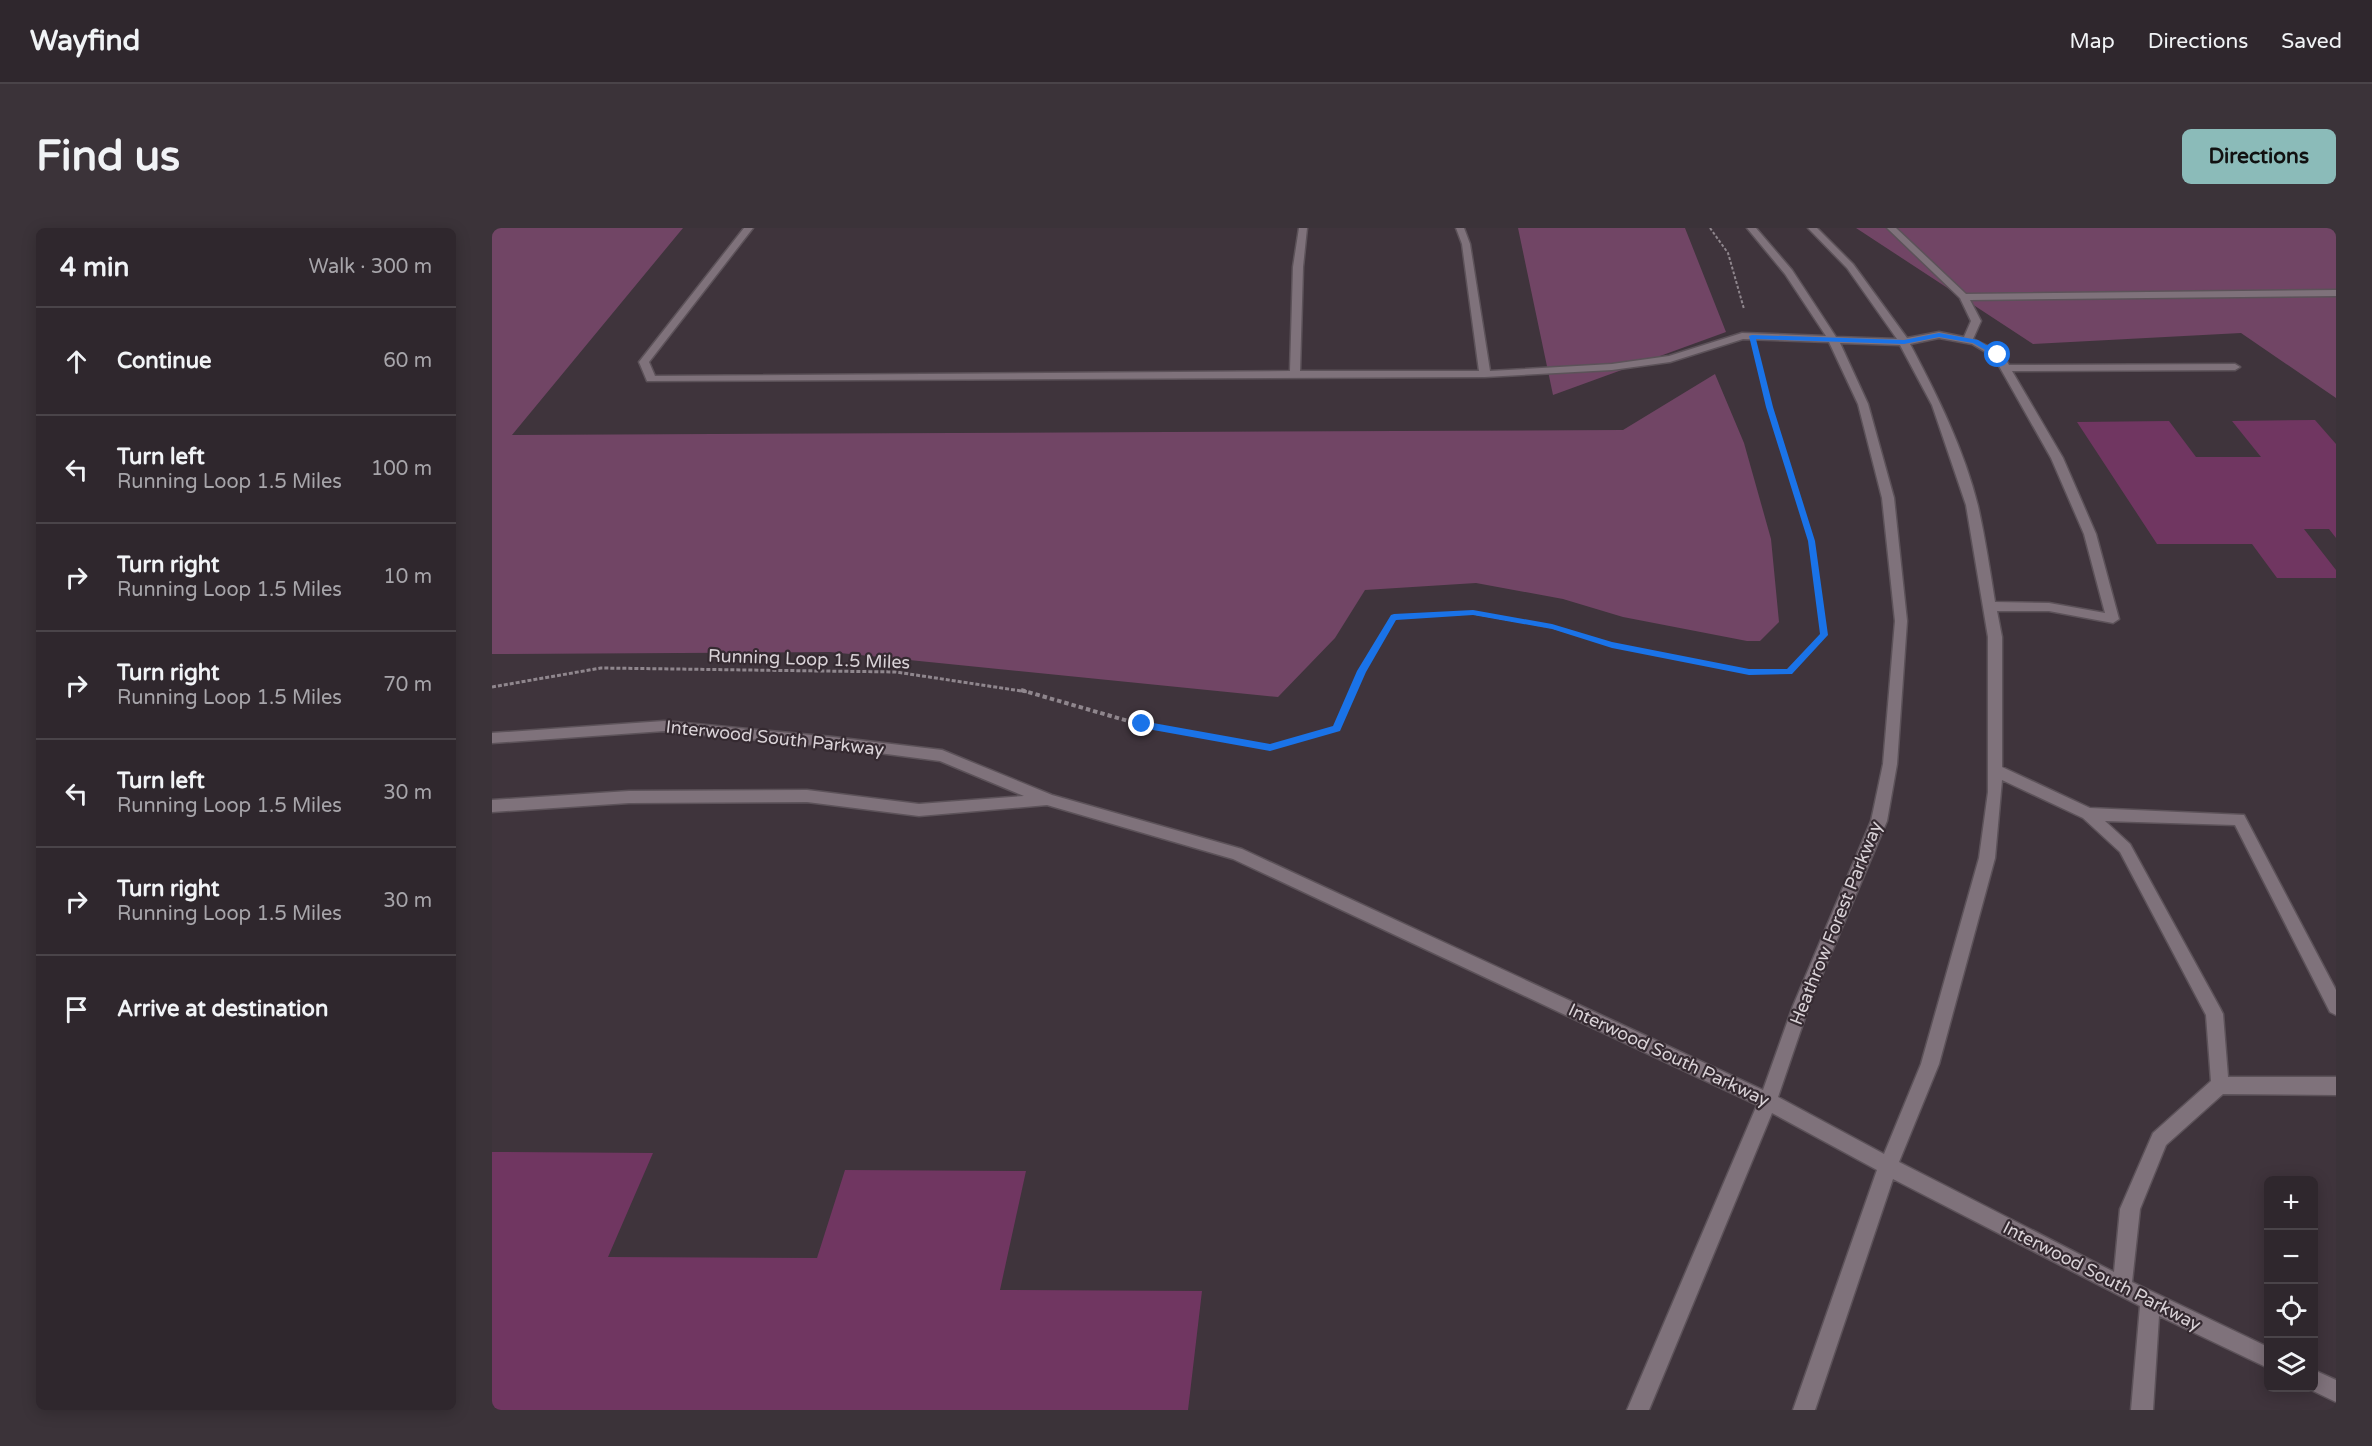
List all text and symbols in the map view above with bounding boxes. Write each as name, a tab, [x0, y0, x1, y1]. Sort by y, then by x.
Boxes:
text: Wayfind	[30, 24, 140, 58]
text: Map	[2069, 29, 2115, 54]
text: Directions	[2148, 29, 2248, 54]
text: Saved	[2281, 29, 2342, 54]
button: Directions	[2182, 129, 2336, 184]
text: Find us	[36, 131, 180, 182]
text: 4 min	[60, 252, 129, 283]
text: Walk · 300 m	[309, 255, 432, 279]
route start	[1984, 341, 2010, 367]
icon: ahead	[60, 345, 93, 378]
text: Continue	[117, 348, 212, 374]
text: 60 m	[383, 349, 432, 373]
text: Turn left	[117, 444, 205, 470]
icon: left	[60, 453, 93, 486]
text: 100 m	[371, 457, 432, 481]
text: Running Loop 1.5 Miles	[117, 470, 342, 494]
text: Turn right	[117, 552, 219, 578]
icon: right	[60, 561, 93, 594]
text: 10 m	[383, 565, 432, 589]
text: Running Loop 1.5 Miles	[117, 578, 342, 602]
street label: Running Loop 1.5 Miles	[707, 644, 911, 674]
text: Turn right	[117, 660, 219, 686]
icon: right	[60, 669, 93, 702]
text: 70 m	[383, 673, 432, 697]
text: Running Loop 1.5 Miles	[117, 686, 342, 710]
route end	[1128, 710, 1154, 736]
street label: Interwood South Parkway	[665, 716, 886, 760]
text: Turn left	[117, 768, 205, 794]
icon: left	[60, 777, 93, 810]
text: 30 m	[383, 781, 432, 805]
text: Running Loop 1.5 Miles	[117, 794, 342, 818]
street label: Heathrow Forest Parkway	[1785, 818, 1887, 1028]
text: Turn right	[117, 876, 219, 902]
icon: right	[60, 885, 93, 918]
text: 30 m	[383, 889, 432, 913]
text: Running Loop 1.5 Miles	[117, 902, 342, 926]
icon: arrive	[60, 993, 93, 1026]
text: Arrive at destination	[117, 996, 328, 1022]
street label: Interwood South Parkway	[1565, 999, 1773, 1111]
map controls	[2264, 1176, 2318, 1392]
button: +	[2264, 1176, 2318, 1230]
street label: Interwood South Parkway	[1999, 1216, 2205, 1336]
button: −	[2264, 1230, 2318, 1284]
button: locate	[2264, 1284, 2318, 1338]
button: layers	[2264, 1338, 2318, 1392]

